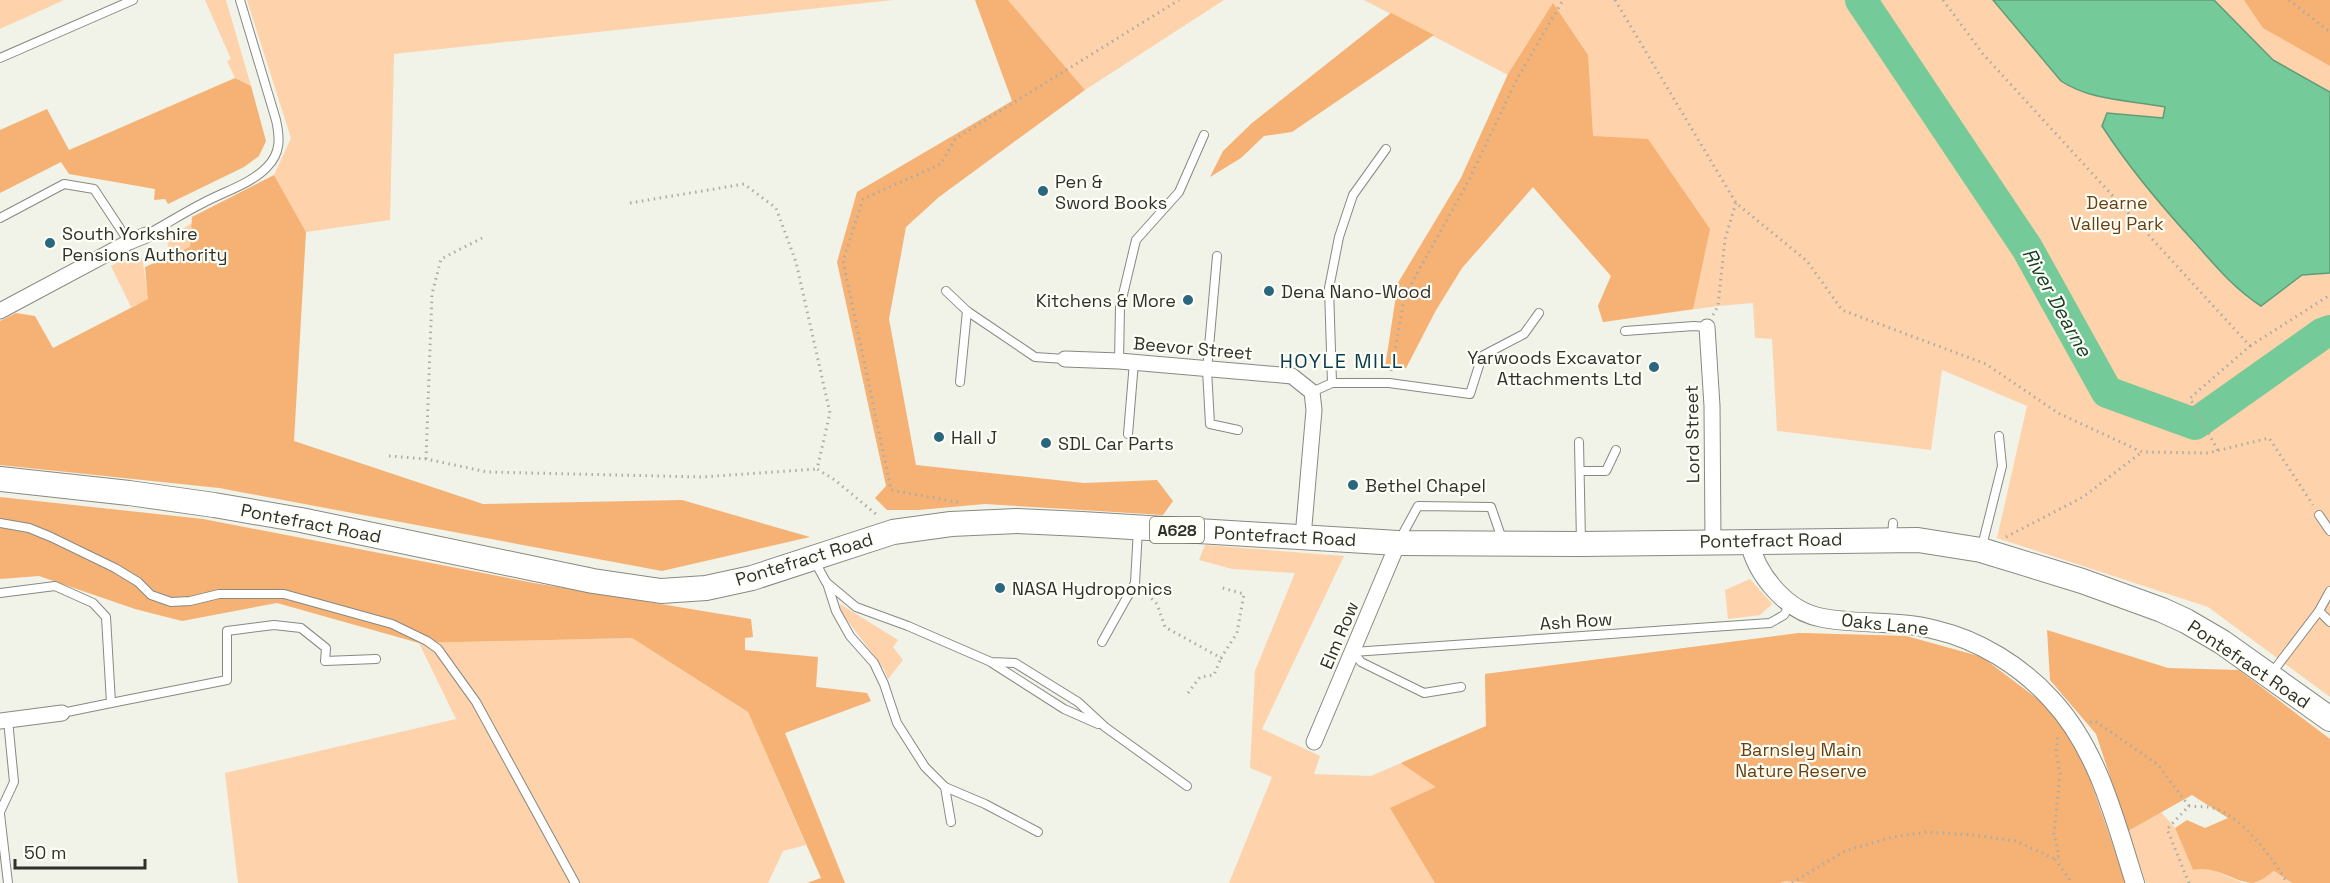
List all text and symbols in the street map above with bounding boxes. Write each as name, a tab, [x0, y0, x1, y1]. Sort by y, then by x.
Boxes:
place label: Pen & Sword Books	[1055, 170, 1167, 214]
marker: Pen & Sword Books	[1036, 184, 1050, 198]
park label: Dearne Valley Park	[2070, 191, 2164, 235]
place label: South Yorkshire Pensions Authority	[62, 222, 227, 266]
marker: South Yorkshire Pensions Authority	[43, 236, 57, 250]
water label: River Dearne	[2016, 243, 2098, 362]
place label: Dena Nano-Wood	[1281, 280, 1431, 303]
marker: Dena Nano-Wood	[1262, 284, 1276, 298]
place label: Kitchens & More	[1036, 289, 1176, 312]
marker: Kitchens & More	[1181, 293, 1195, 307]
street label: Beevor Street	[1132, 331, 1254, 365]
place label: Yarwoods Excavator Attachments Ltd	[1467, 346, 1642, 390]
district label: HOYLE MILL	[1280, 348, 1404, 374]
marker: Yarwoods Excavator Attachments Ltd	[1647, 360, 1661, 374]
street label: Lord Street	[1680, 385, 1704, 483]
place label: Hall J	[951, 426, 997, 449]
marker: Hall J	[932, 430, 946, 444]
place label: SDL Car Parts	[1058, 432, 1174, 455]
marker: SDL Car Parts	[1039, 436, 1053, 450]
place label: Bethel Chapel	[1365, 474, 1486, 497]
marker: Bethel Chapel	[1346, 478, 1360, 492]
street label: Pontefract Road	[239, 498, 383, 548]
road number: A628	[1150, 517, 1204, 543]
street label: Pontefract Road	[1213, 521, 1357, 551]
street label: Pontefract Road	[732, 527, 876, 591]
street label: Pontefract Road	[1699, 527, 1843, 553]
place label: NASA Hydroponics	[1012, 577, 1172, 600]
marker: NASA Hydroponics	[993, 581, 1007, 595]
street label: Elm Row	[1314, 598, 1364, 672]
street label: Ash Row	[1539, 607, 1613, 635]
street label: Oaks Lane	[1840, 608, 1930, 640]
street label: Pontefract Road	[2183, 615, 2315, 713]
park label: Barnsley Main Nature Reserve	[1735, 738, 1867, 782]
scale bar	[15, 832, 146, 870]
text: 50 m	[24, 841, 66, 864]

